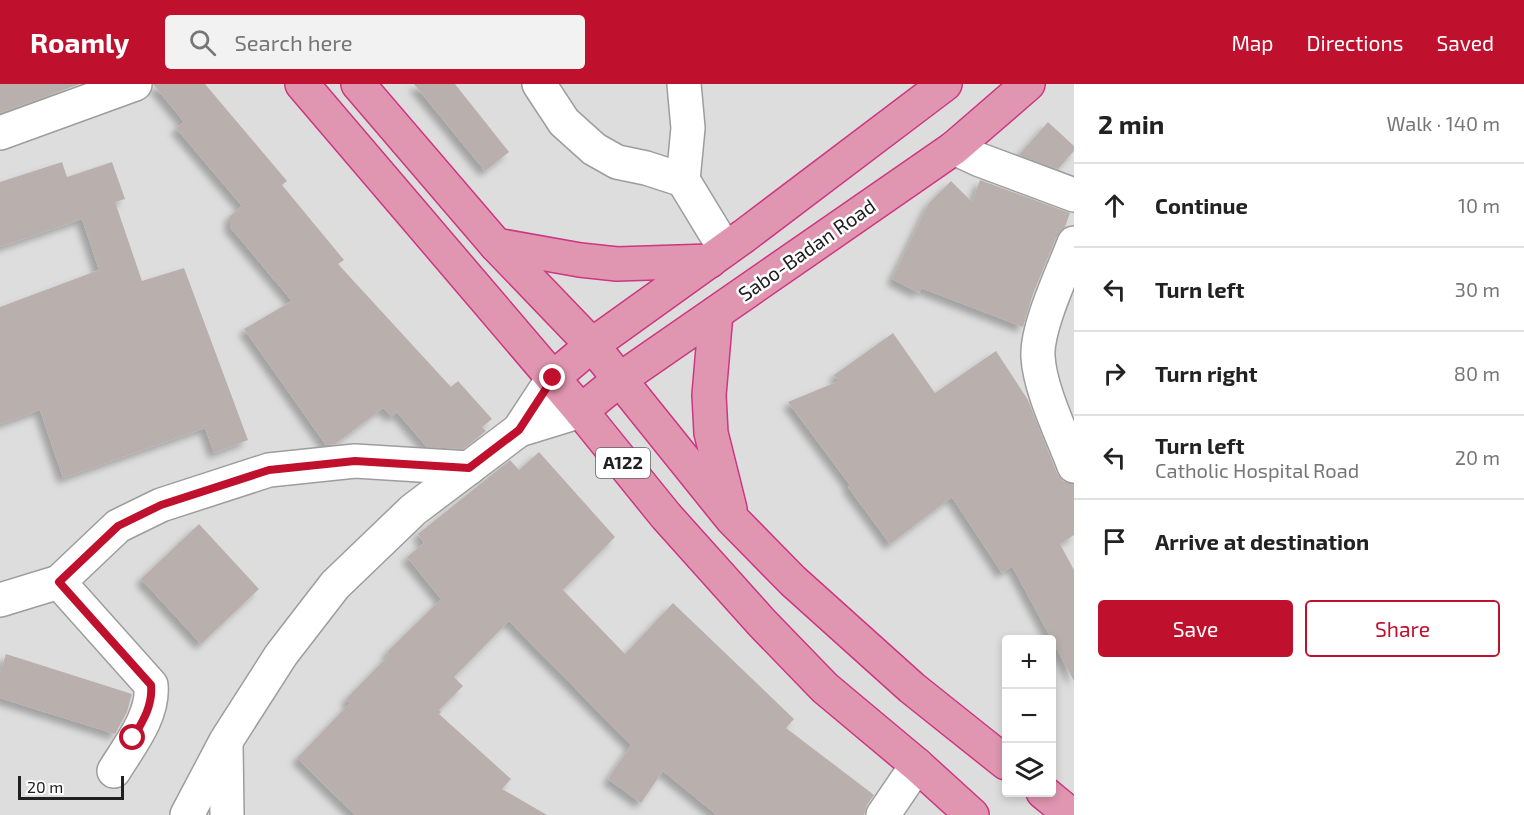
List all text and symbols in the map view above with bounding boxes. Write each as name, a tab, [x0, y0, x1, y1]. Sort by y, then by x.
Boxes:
search box	[165, 15, 585, 69]
text: Roamly	[30, 25, 129, 59]
icon: search	[186, 26, 219, 59]
text: Search here	[234, 29, 353, 55]
text: Map	[1231, 30, 1274, 55]
text: Directions	[1307, 30, 1403, 55]
text: Saved	[1436, 30, 1494, 55]
text: 2 min	[1098, 108, 1164, 139]
text: Walk · 140 m	[1386, 111, 1500, 135]
icon: ahead	[1098, 189, 1131, 222]
text: Continue	[1155, 192, 1248, 218]
street label: Sabo-Badan Road	[733, 193, 880, 305]
text: 10 m	[1458, 193, 1500, 217]
icon: left	[1098, 273, 1131, 306]
text: Turn left	[1155, 276, 1244, 302]
text: 30 m	[1455, 277, 1500, 301]
icon: right	[1098, 357, 1131, 390]
text: Turn right	[1155, 360, 1257, 386]
text: 80 m	[1454, 361, 1500, 385]
route end	[539, 364, 565, 390]
text: Turn left	[1155, 432, 1244, 458]
icon: left	[1098, 441, 1131, 474]
text: 20 m	[1455, 445, 1500, 469]
road number: A122	[596, 448, 650, 478]
text: Catholic Hospital Road	[1155, 458, 1359, 482]
icon: arrive	[1098, 525, 1131, 558]
text: Arrive at destination	[1155, 528, 1369, 554]
button: Save	[1098, 600, 1293, 657]
button: Share	[1305, 600, 1500, 657]
map controls	[1002, 635, 1056, 797]
button: +	[1002, 635, 1056, 689]
button: −	[1002, 689, 1056, 743]
route start	[119, 724, 145, 750]
button: layers	[1002, 743, 1056, 797]
scale bar	[18, 773, 124, 800]
text: 20 m	[27, 777, 63, 796]

